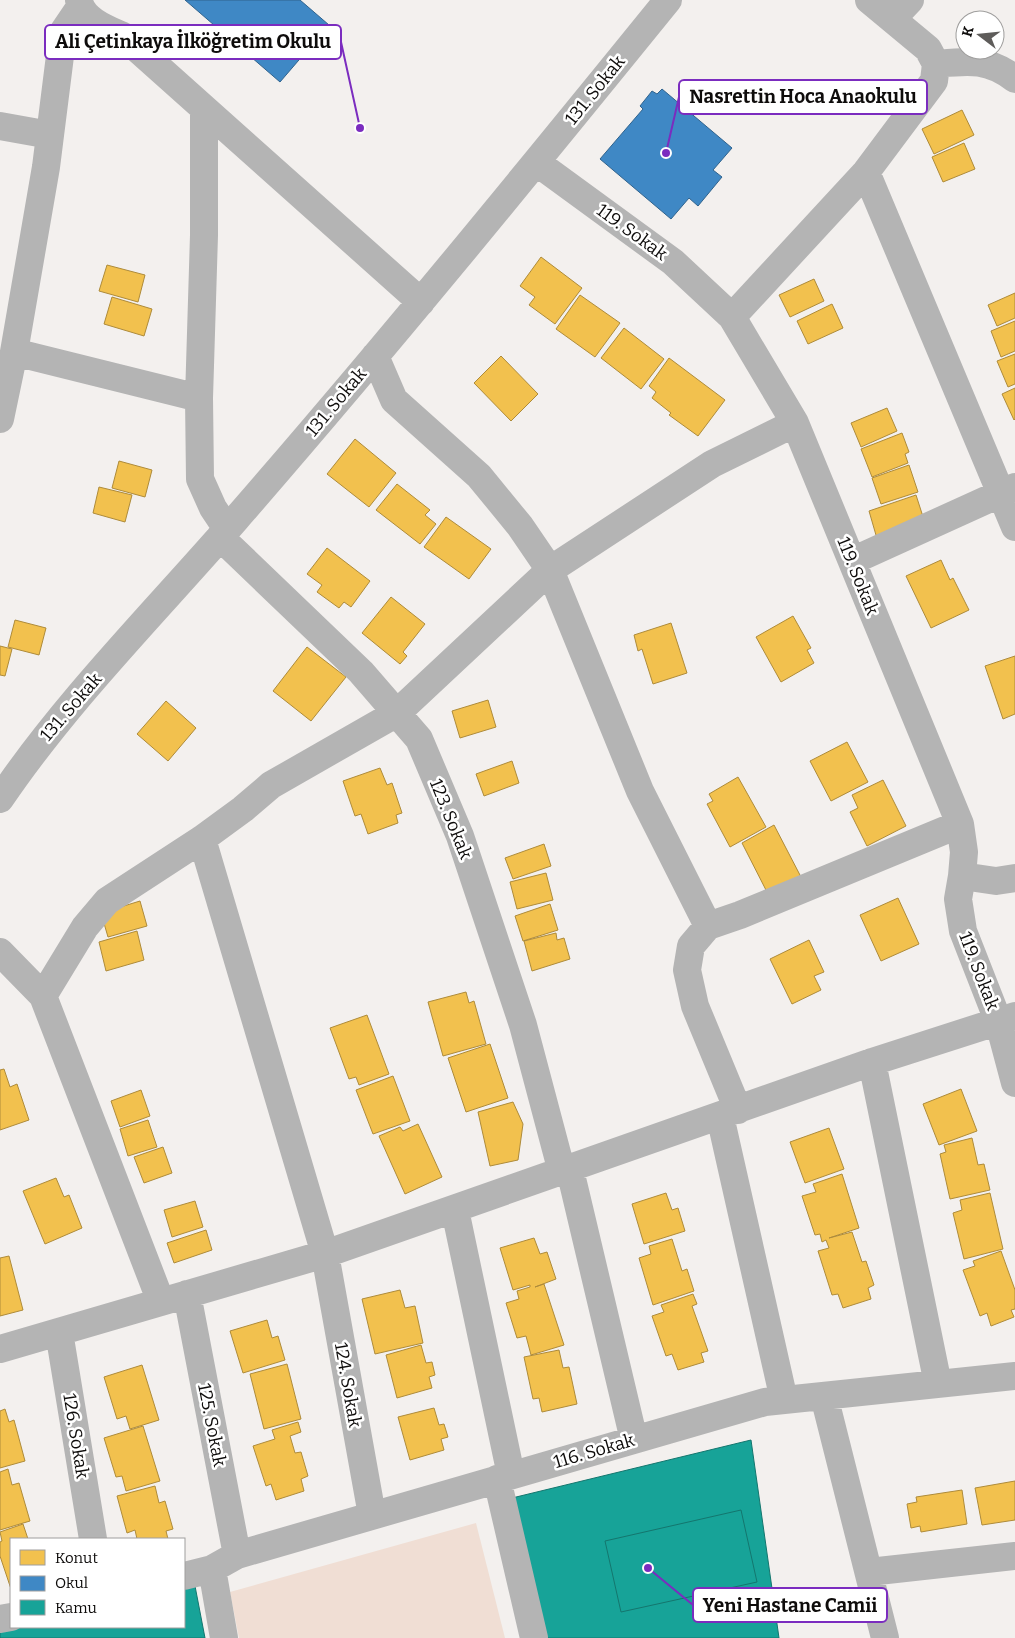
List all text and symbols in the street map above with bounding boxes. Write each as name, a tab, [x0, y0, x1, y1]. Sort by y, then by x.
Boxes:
north arrow	[955, 10, 1005, 60]
text: K	[958, 24, 978, 39]
callout: Ali Çetinkaya İlköğretim Okulu	[45, 25, 341, 59]
text: Ali Çetinkaya İlköğretim Okulu	[55, 29, 331, 53]
street label: 131. Sokak	[560, 50, 630, 129]
callout: Nasrettin Hoca Anaokulu	[679, 80, 927, 114]
text: Nasrettin Hoca Anaokulu	[689, 85, 917, 108]
street label: 119. Sokak	[592, 199, 672, 266]
street label: 131. Sokak	[301, 363, 372, 441]
street label: 119. Sokak	[832, 534, 884, 619]
street label: 131. Sokak	[35, 668, 107, 746]
street label: 123. Sokak	[425, 776, 477, 863]
street label: 119. Sokak	[954, 929, 1004, 1014]
street label: 124. Sokak	[330, 1341, 366, 1430]
street label: 125. Sokak	[193, 1381, 231, 1469]
street label: 126. Sokak	[58, 1392, 94, 1481]
street label: 116. Sokak	[551, 1429, 638, 1473]
legend	[10, 1538, 185, 1628]
text: Konut	[55, 1549, 98, 1567]
text: Okul	[55, 1574, 88, 1592]
callout: Yeni Hastane Camii	[693, 1588, 887, 1622]
text: Yeni Hastane Camii	[703, 1594, 877, 1617]
text: Kamu	[55, 1599, 97, 1617]

